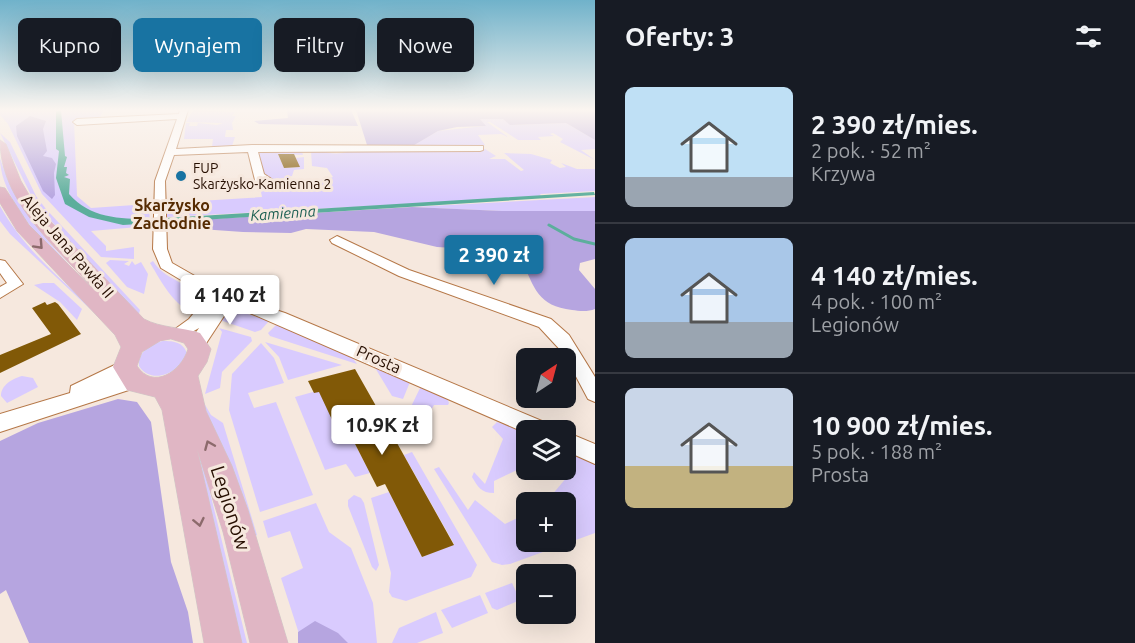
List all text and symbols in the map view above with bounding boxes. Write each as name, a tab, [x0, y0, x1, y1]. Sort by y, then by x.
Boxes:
chip: Kupno	[18, 18, 121, 72]
chip: Wynajem	[133, 18, 262, 72]
chip: Filtry	[274, 18, 365, 72]
chip: Nowe	[377, 18, 474, 72]
icon: filters	[1072, 20, 1105, 53]
text: Oferty: 3	[625, 22, 734, 51]
text: 2 390 zł/mies.	[811, 110, 978, 139]
icon: home	[673, 111, 745, 183]
text: 2 pok. · 52 m²	[811, 139, 931, 162]
place label: FUP Skarżysko-Kamienna 2	[193, 160, 331, 192]
text: Krzywa	[811, 162, 876, 185]
marker: FUP Skarżysko-Kamienna 2	[174, 169, 188, 183]
street label: Aleja Jana Pawła II	[18, 191, 118, 301]
district label: Skarżysko Zachodnie	[133, 196, 211, 232]
water label: Kamienna	[250, 202, 316, 224]
pin: 2 390 zł	[432, 235, 556, 286]
one-way arrow	[32, 239, 43, 249]
text: 2 390 zł	[458, 243, 530, 266]
text: 4 140 zł/mies.	[811, 261, 978, 290]
icon: home	[673, 262, 745, 334]
pin: 4 140 zł	[168, 275, 292, 326]
text: 4 140 zł	[194, 283, 266, 306]
text: 4 pok. · 100 m²	[811, 290, 942, 313]
text: Legionów	[811, 313, 899, 336]
street label: Prosta	[354, 341, 404, 377]
north arrow	[516, 348, 576, 408]
map controls	[516, 348, 576, 624]
pin: 10.9K zł	[320, 405, 444, 456]
text: 10 900 zł/mies.	[811, 411, 992, 440]
icon: home	[673, 412, 745, 484]
text: 10.9K zł	[345, 413, 419, 436]
button: layers	[516, 420, 576, 480]
text: 5 pok. · 188 m²	[811, 440, 942, 463]
one-way arrow	[204, 441, 216, 452]
street label: Legionów	[206, 463, 256, 554]
text: Prosta	[811, 463, 869, 486]
button: +	[516, 492, 576, 552]
one-way arrow	[192, 517, 205, 527]
button: −	[516, 564, 576, 624]

